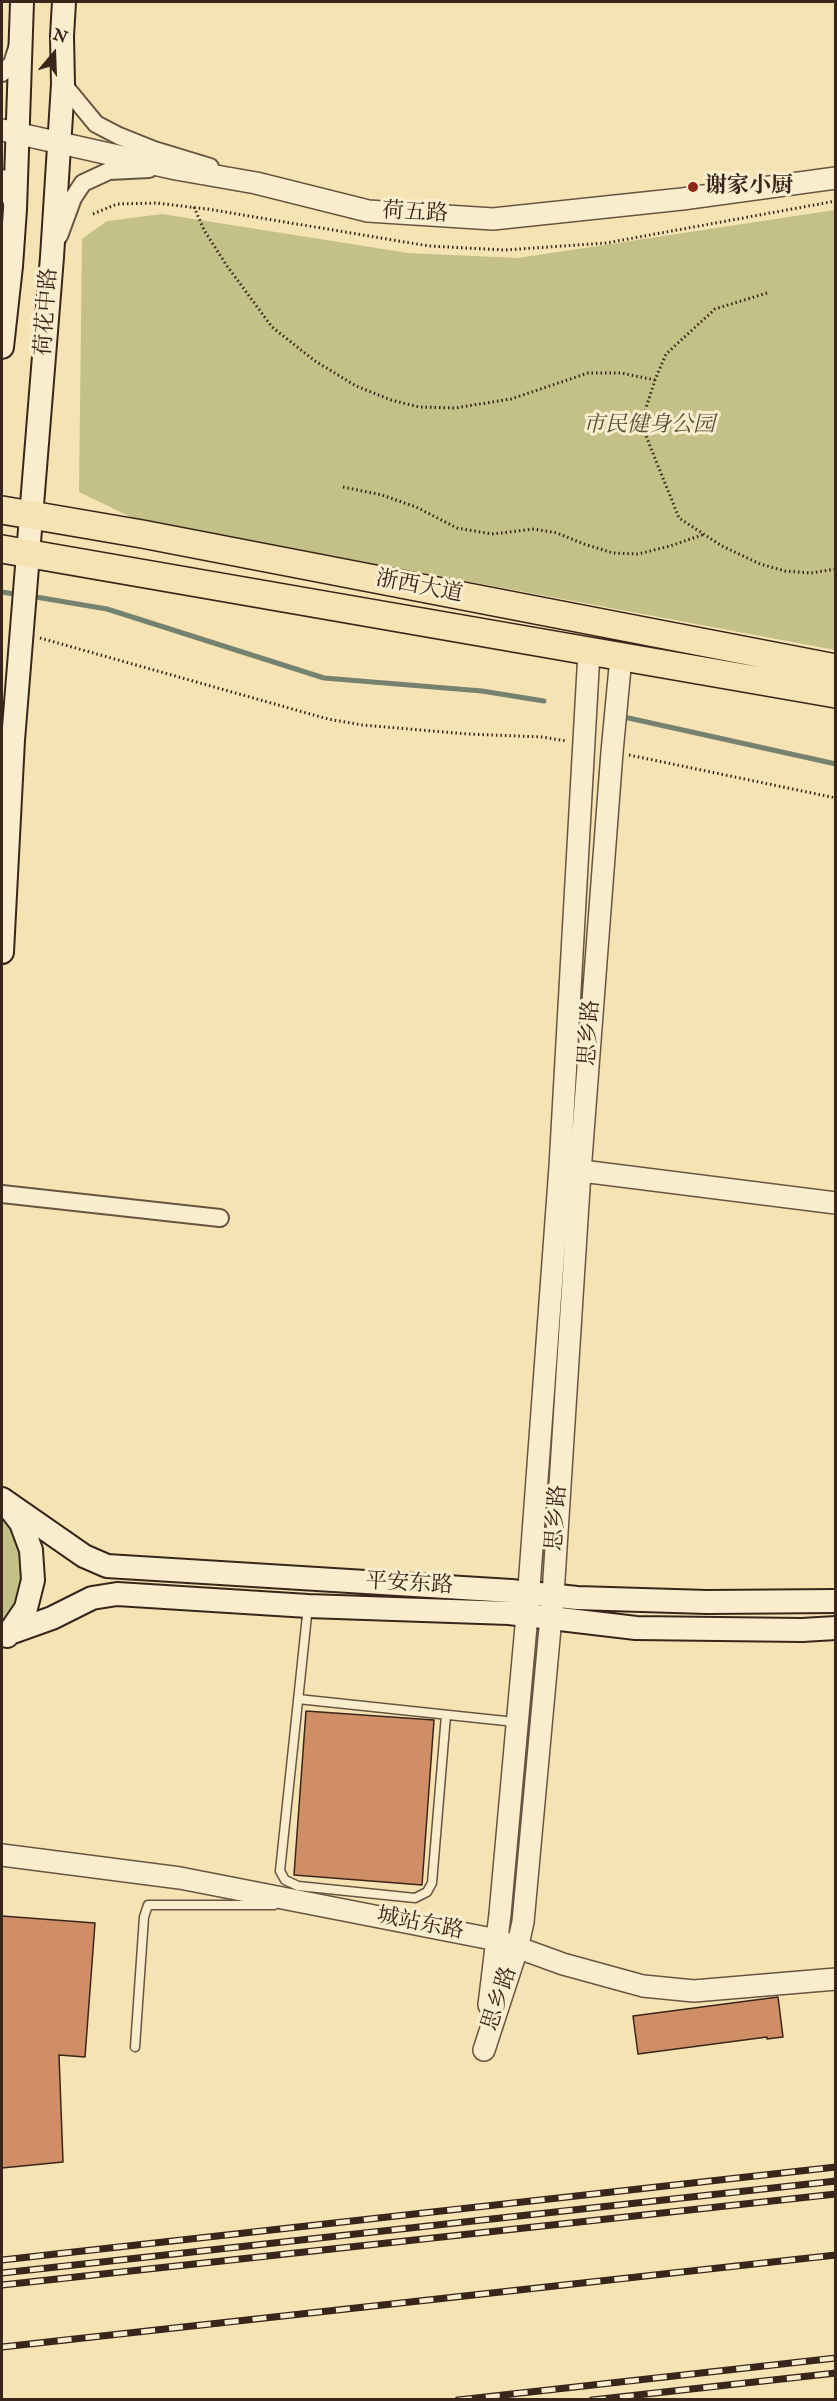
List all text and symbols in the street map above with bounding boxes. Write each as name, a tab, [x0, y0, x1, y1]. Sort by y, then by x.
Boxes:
north arrow	[24, 24, 84, 84]
text: N	[50, 25, 70, 49]
place label: 谢家小厨	[705, 174, 793, 200]
marker: 谢家小厨	[686, 180, 700, 194]
street label: 荷五路	[381, 199, 449, 229]
street label: 荷花中路	[32, 267, 64, 357]
park label: 市民健身公园	[583, 413, 715, 439]
street label: 浙西大道	[373, 567, 465, 609]
street label: 思乡路	[576, 999, 606, 1067]
street label: 思乡路	[543, 1484, 573, 1552]
street label: 平安东路	[364, 1570, 454, 1600]
street label: 城站东路	[374, 1904, 466, 1946]
street label: 思乡路	[478, 1964, 524, 2034]

